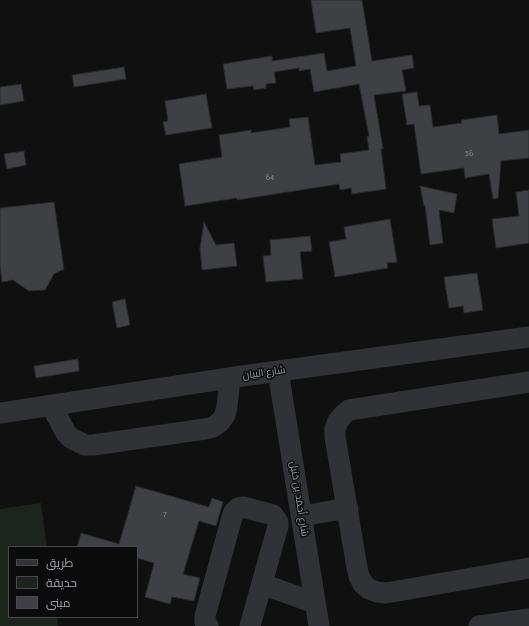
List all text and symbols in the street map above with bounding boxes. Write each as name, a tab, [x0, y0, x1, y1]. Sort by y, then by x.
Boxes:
house number: 56	[465, 149, 473, 159]
house number: 64	[266, 173, 274, 183]
street label: شارع البيان	[242, 364, 286, 382]
street label: شارع أحمَد بن حَنبل	[287, 461, 311, 537]
house number: 7	[163, 510, 167, 520]
legend	[8, 546, 138, 618]
text: طريق	[46, 555, 73, 570]
text: حديقة	[46, 575, 77, 590]
text: مبنى	[46, 595, 71, 610]

